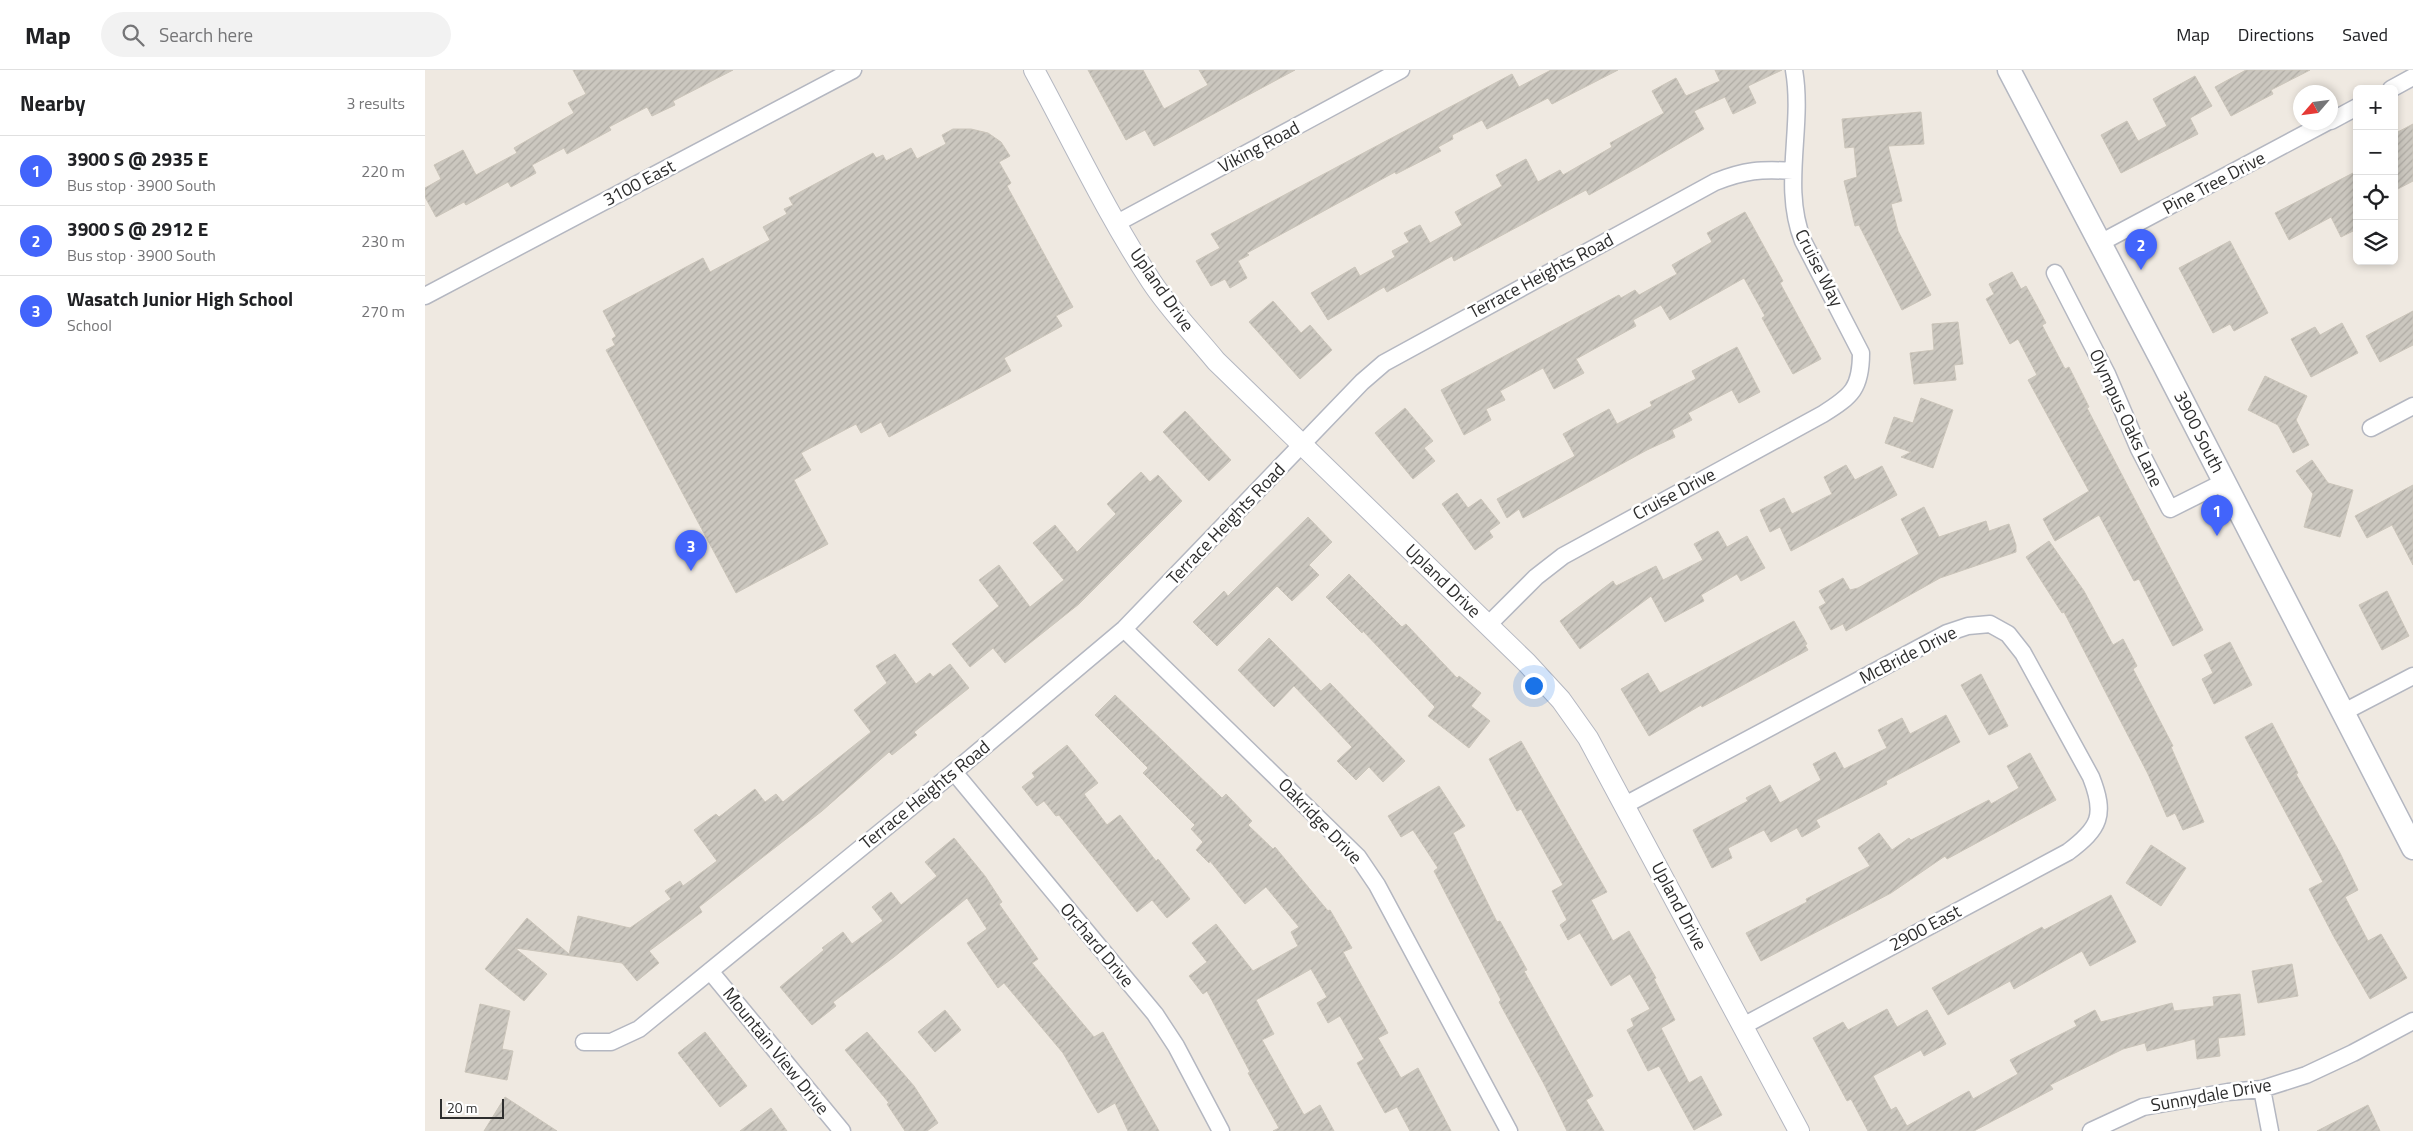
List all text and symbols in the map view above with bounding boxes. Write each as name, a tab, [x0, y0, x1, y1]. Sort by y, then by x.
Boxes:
search box	[101, 12, 451, 57]
text: Map	[25, 17, 71, 53]
text: Search here	[159, 20, 253, 49]
icon: search	[119, 21, 147, 49]
text: Map	[2176, 21, 2210, 48]
text: Directions	[2238, 21, 2314, 48]
text: Saved	[2342, 21, 2388, 48]
north arrow	[2293, 85, 2338, 130]
map controls	[2353, 85, 2398, 265]
button: +	[2353, 85, 2398, 130]
text: Nearby	[20, 87, 85, 119]
text: 3 results	[346, 91, 405, 115]
street label: Viking Road	[1213, 114, 1304, 179]
button: −	[2353, 130, 2398, 175]
text: 3900 S @ 2935 E	[67, 144, 208, 173]
street label: Pine Tree Drive	[2158, 144, 2270, 221]
street label: 3100 East	[598, 152, 680, 213]
text: 1	[32, 159, 40, 183]
text: 220 m	[361, 159, 405, 183]
text: Bus stop · 3900 South	[67, 173, 216, 197]
button: locate	[2353, 175, 2398, 220]
text: 3900 S @ 2912 E	[67, 214, 208, 243]
button: layers	[2353, 220, 2398, 265]
street label: Cruise Way	[1788, 224, 1851, 312]
street label: Terrace Heights Road	[1463, 226, 1618, 325]
text: 2	[32, 229, 40, 253]
text: 230 m	[361, 229, 405, 253]
pin: 2	[2125, 229, 2157, 270]
street label: Upland Drive	[1124, 242, 1201, 337]
text: Bus stop · 3900 South	[67, 243, 216, 267]
text: Wasatch Junior High School	[67, 284, 293, 313]
text: 3	[32, 299, 40, 323]
text: 270 m	[361, 299, 405, 323]
text: School	[67, 313, 112, 337]
street label: Olympus Oaks Lane	[2083, 344, 2170, 491]
street label: 3900 South	[2167, 386, 2232, 478]
street label: Terrace Heights Road	[1160, 456, 1291, 591]
street label: Cruise Drive	[1628, 460, 1720, 527]
pin: 1	[2201, 495, 2233, 536]
pin: 3	[675, 530, 707, 571]
street label: Upland Drive	[1399, 537, 1488, 624]
street label: McBride Drive	[1854, 618, 1961, 691]
your location	[1521, 673, 1547, 699]
street label: Terrace Heights Road	[854, 734, 996, 856]
street label: Oakridge Drive	[1272, 771, 1369, 870]
street label: Upland Drive	[1645, 857, 1714, 955]
street label: Orchard Drive	[1054, 896, 1141, 993]
street label: 2900 East	[1884, 897, 1966, 958]
street label: Mountain View Drive	[716, 981, 836, 1120]
street label: Sunnydale Drive	[2148, 1071, 2273, 1118]
scale bar	[440, 1096, 504, 1119]
text: 20 m	[447, 1097, 477, 1118]

